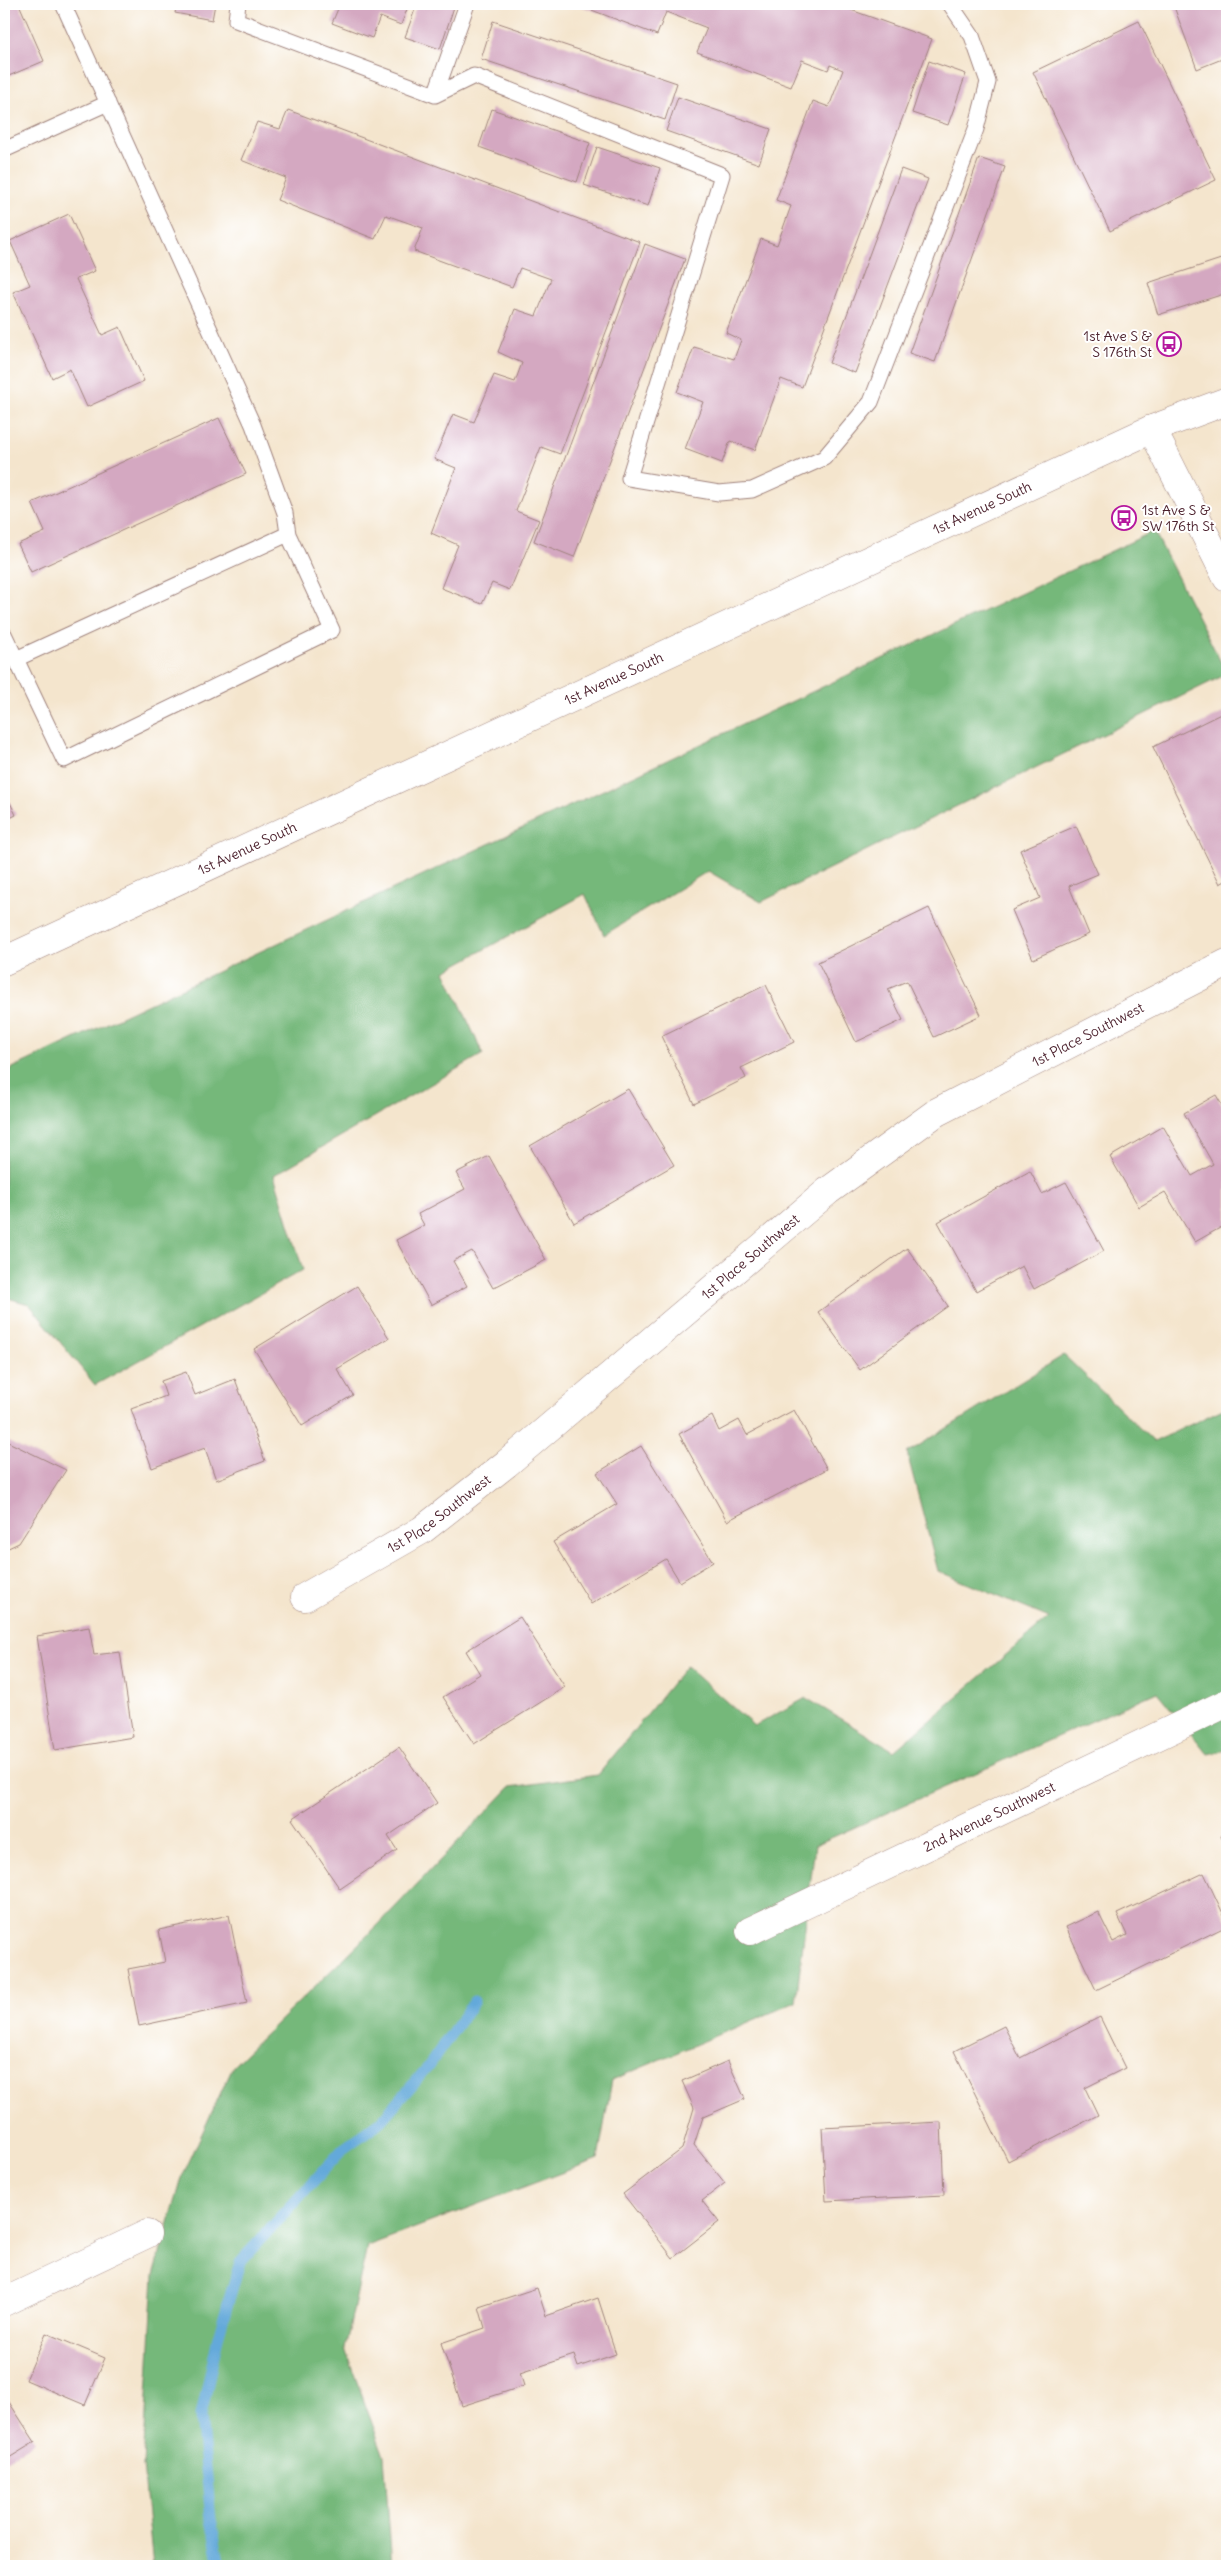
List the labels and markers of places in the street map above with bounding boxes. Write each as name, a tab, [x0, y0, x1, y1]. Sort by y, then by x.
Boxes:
place label: 1st Ave S & S 176th St	[1084, 327, 1152, 361]
bus stop icon: 1st Ave S & S 176th St	[1156, 331, 1182, 357]
place label: 1st Ave S & SW 176th St	[1142, 501, 1215, 535]
bus stop icon: 1st Ave S & SW 176th St	[1111, 505, 1137, 531]

